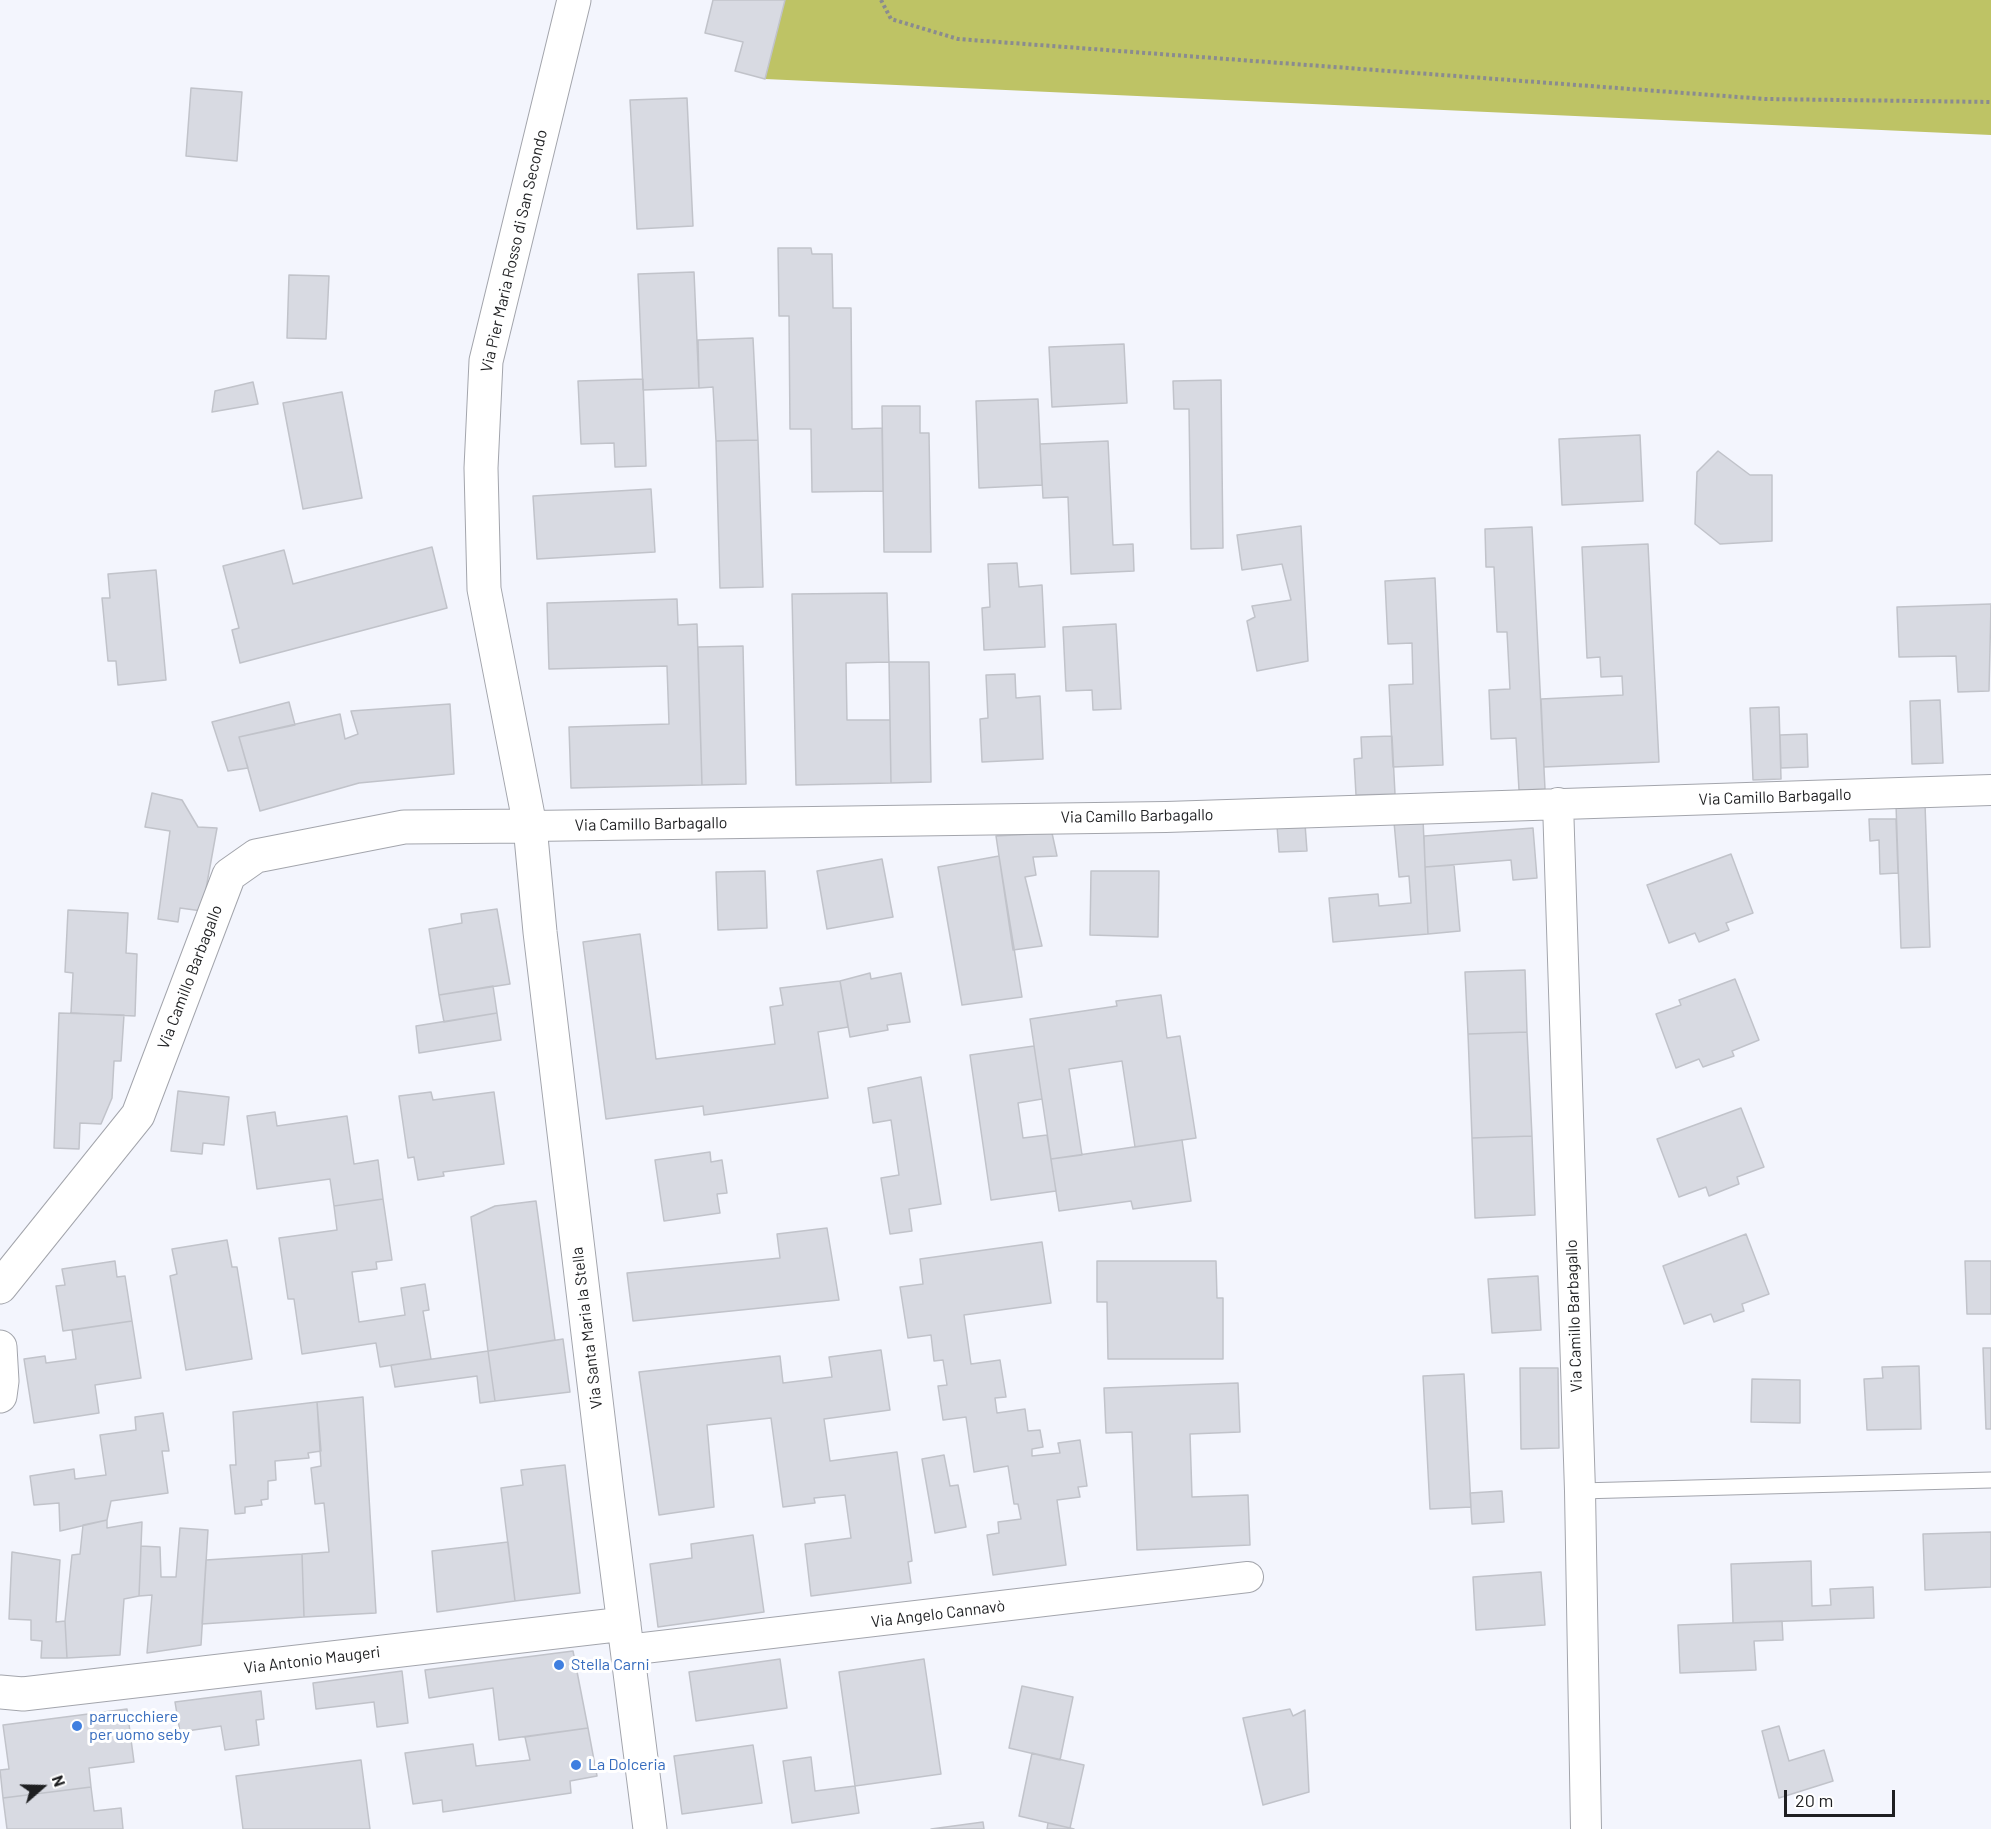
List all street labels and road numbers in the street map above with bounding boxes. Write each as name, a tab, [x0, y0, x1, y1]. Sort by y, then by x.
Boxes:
street label: Via Pier Maria Rosso di San Secondo	[477, 128, 551, 374]
street label: Via Camillo Barbagallo	[1698, 785, 1852, 809]
street label: Via Camillo Barbagallo	[1060, 805, 1214, 827]
street label: Via Camillo Barbagallo	[574, 813, 728, 835]
street label: Via Camillo Barbagallo	[154, 902, 226, 1052]
street label: Via Camillo Barbagallo	[1562, 1239, 1586, 1393]
street label: Via Santa Maria la Stella	[568, 1246, 606, 1410]
street label: Via Angelo Cannavò	[870, 1596, 1006, 1632]
street label: Via Antonio Maugeri	[243, 1642, 381, 1678]

